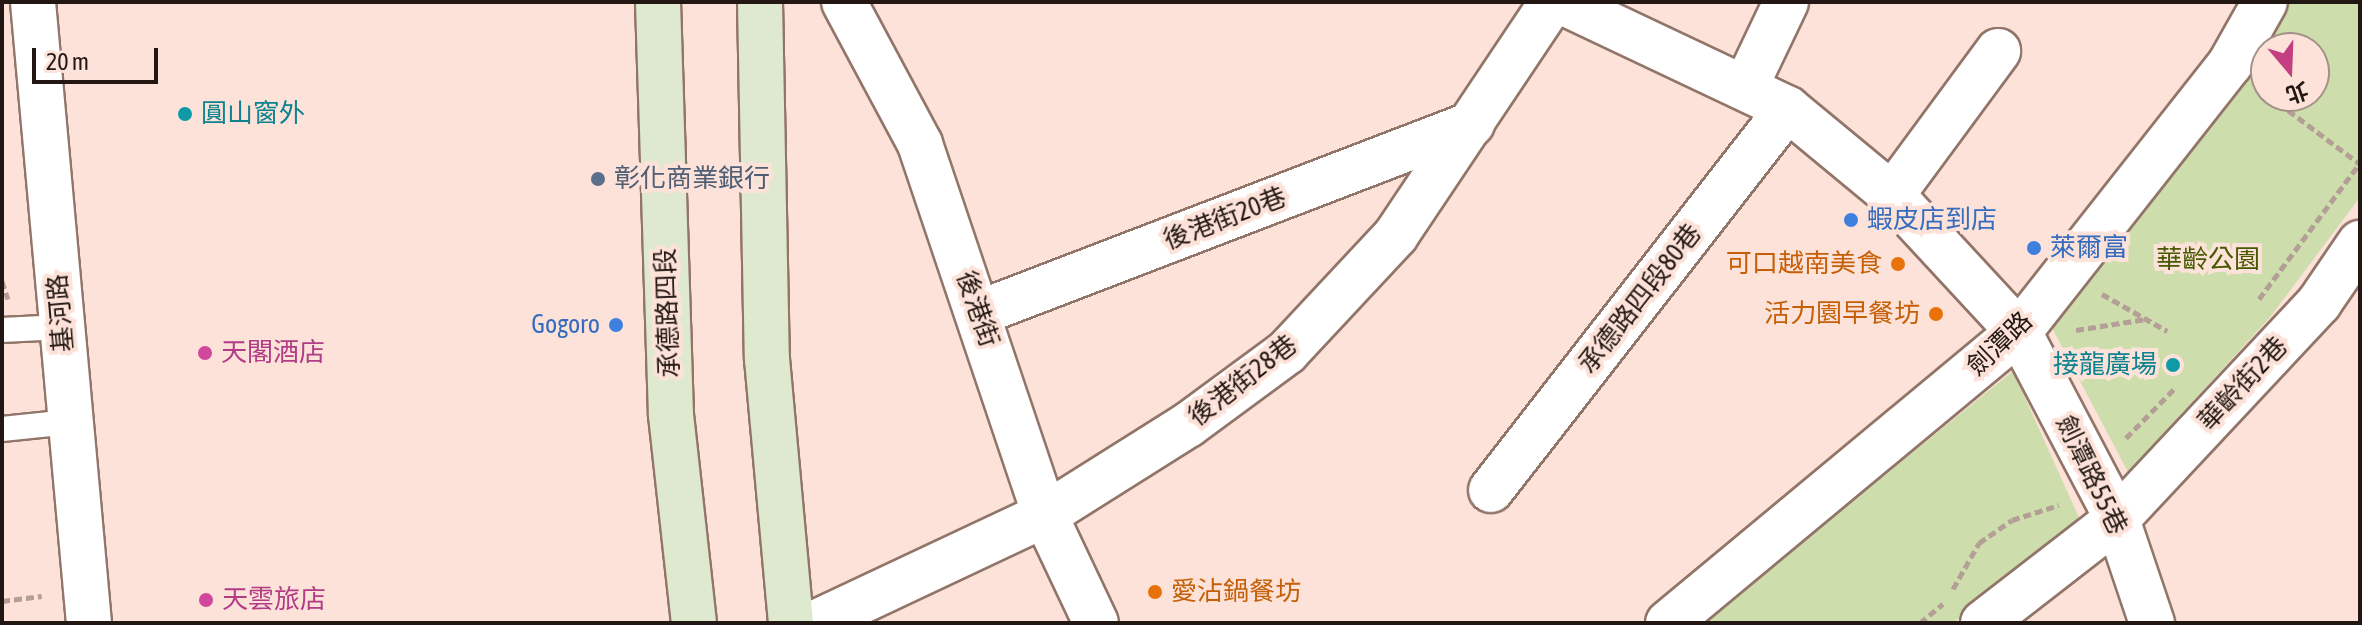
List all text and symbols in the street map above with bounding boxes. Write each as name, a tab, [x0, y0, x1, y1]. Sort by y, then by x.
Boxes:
scale bar	[36, 32, 162, 82]
north arrow	[2250, 32, 2330, 112]
text: 20 m	[46, 48, 89, 75]
text: 北	[2283, 77, 2312, 109]
place label: 圓山窗外	[201, 98, 305, 130]
marker: 圓山窗外	[176, 105, 194, 123]
place label: 彰化商業銀行	[614, 163, 770, 195]
marker: 彰化商業銀行	[589, 170, 607, 188]
street label: 後港街20巷	[1159, 181, 1291, 257]
place label: 蝦皮店到店	[1867, 204, 1997, 236]
marker: 蝦皮店到店	[1842, 211, 1860, 229]
street label: 承德路四段80巷	[1572, 218, 1708, 380]
place label: 萊爾富	[2050, 232, 2128, 264]
marker: 萊爾富	[2025, 239, 2043, 257]
park label: 華齡公園	[2156, 244, 2260, 276]
street label: 承德路四段	[650, 247, 686, 379]
place label: 可口越南美食	[1726, 248, 1882, 280]
marker: 可口越南美食	[1889, 255, 1907, 273]
street label: 後港街	[950, 267, 1004, 351]
street label: 基河路	[42, 273, 80, 353]
place label: 活力園早餐坊	[1764, 298, 1920, 330]
marker: 活力園早餐坊	[1927, 305, 1945, 323]
street label: 劍潭路	[1961, 306, 2039, 382]
place label: Gogoro	[531, 309, 600, 341]
marker: Gogoro	[607, 316, 625, 334]
street label: 後港街28巷	[1183, 329, 1303, 433]
street label: 華齡街2巷	[2192, 331, 2294, 437]
place label: 天閣酒店	[221, 337, 325, 369]
marker: 天閣酒店	[196, 344, 214, 362]
place label: 接龍廣場	[2053, 349, 2157, 381]
marker: 接龍廣場	[2164, 356, 2182, 374]
street label: 劍潭路55巷	[2049, 410, 2133, 540]
place label: 愛沾鍋餐坊	[1171, 576, 1301, 608]
marker: 愛沾鍋餐坊	[1146, 583, 1164, 601]
place label: 天雲旅店	[222, 584, 326, 616]
marker: 天雲旅店	[197, 591, 215, 609]

